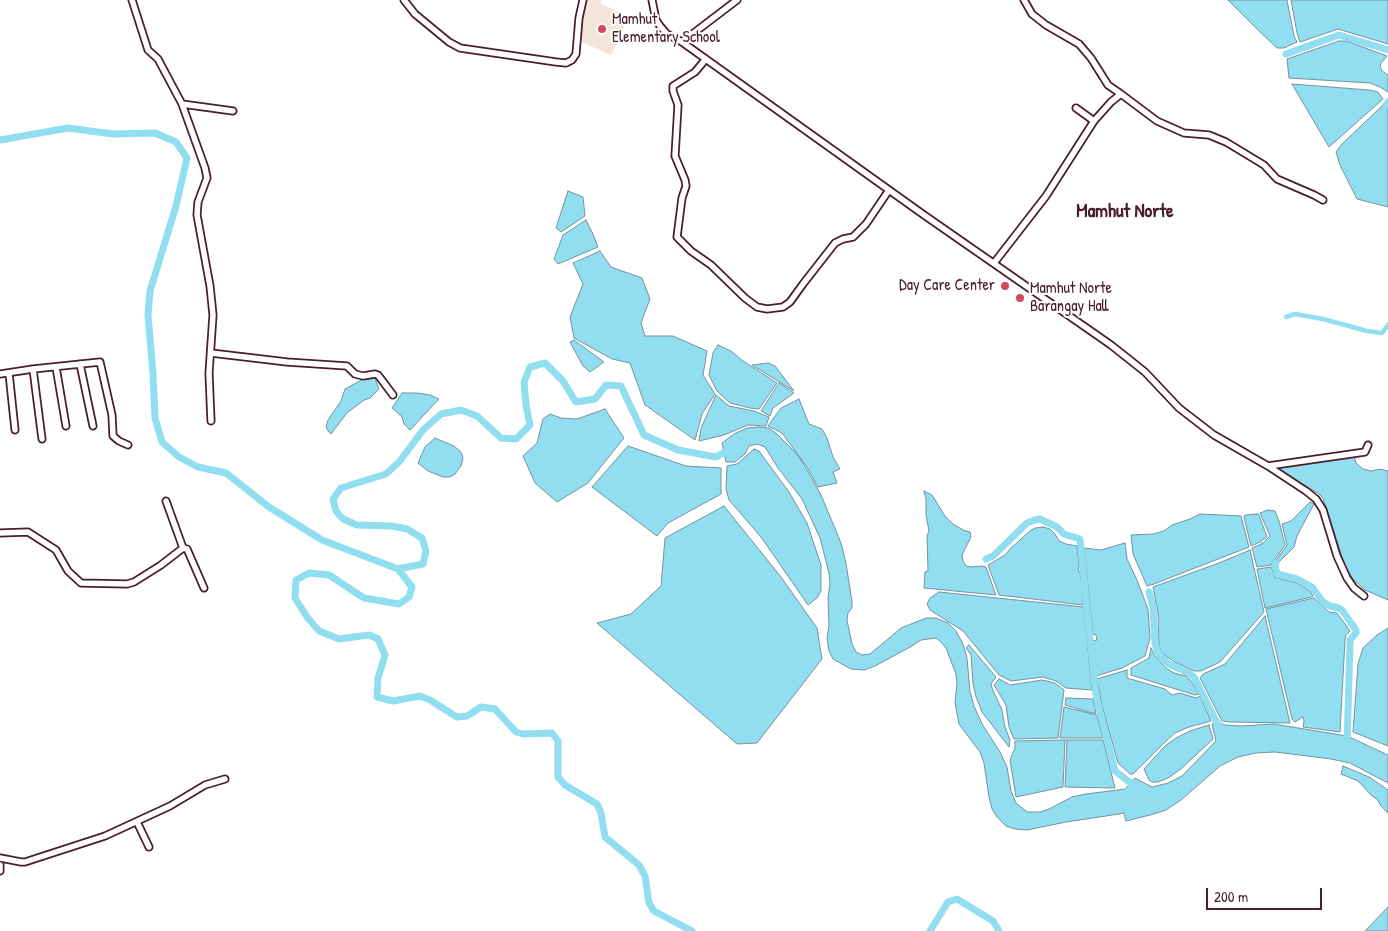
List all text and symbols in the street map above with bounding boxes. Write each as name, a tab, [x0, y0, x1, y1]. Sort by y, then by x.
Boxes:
place label: Mamhut Elementary School	[612, 10, 720, 48]
marker: Mamhut Elementary School	[596, 23, 608, 35]
district label: Mamhut Norte	[1076, 201, 1174, 223]
place label: Day Care Center	[899, 276, 995, 296]
place label: Mamhut Norte Barangay Hall	[1030, 279, 1112, 317]
marker: Day Care Center	[999, 280, 1011, 292]
marker: Mamhut Norte Barangay Hall	[1014, 292, 1026, 304]
scale bar	[1208, 878, 1324, 910]
text: 200 m	[1214, 886, 1248, 907]

